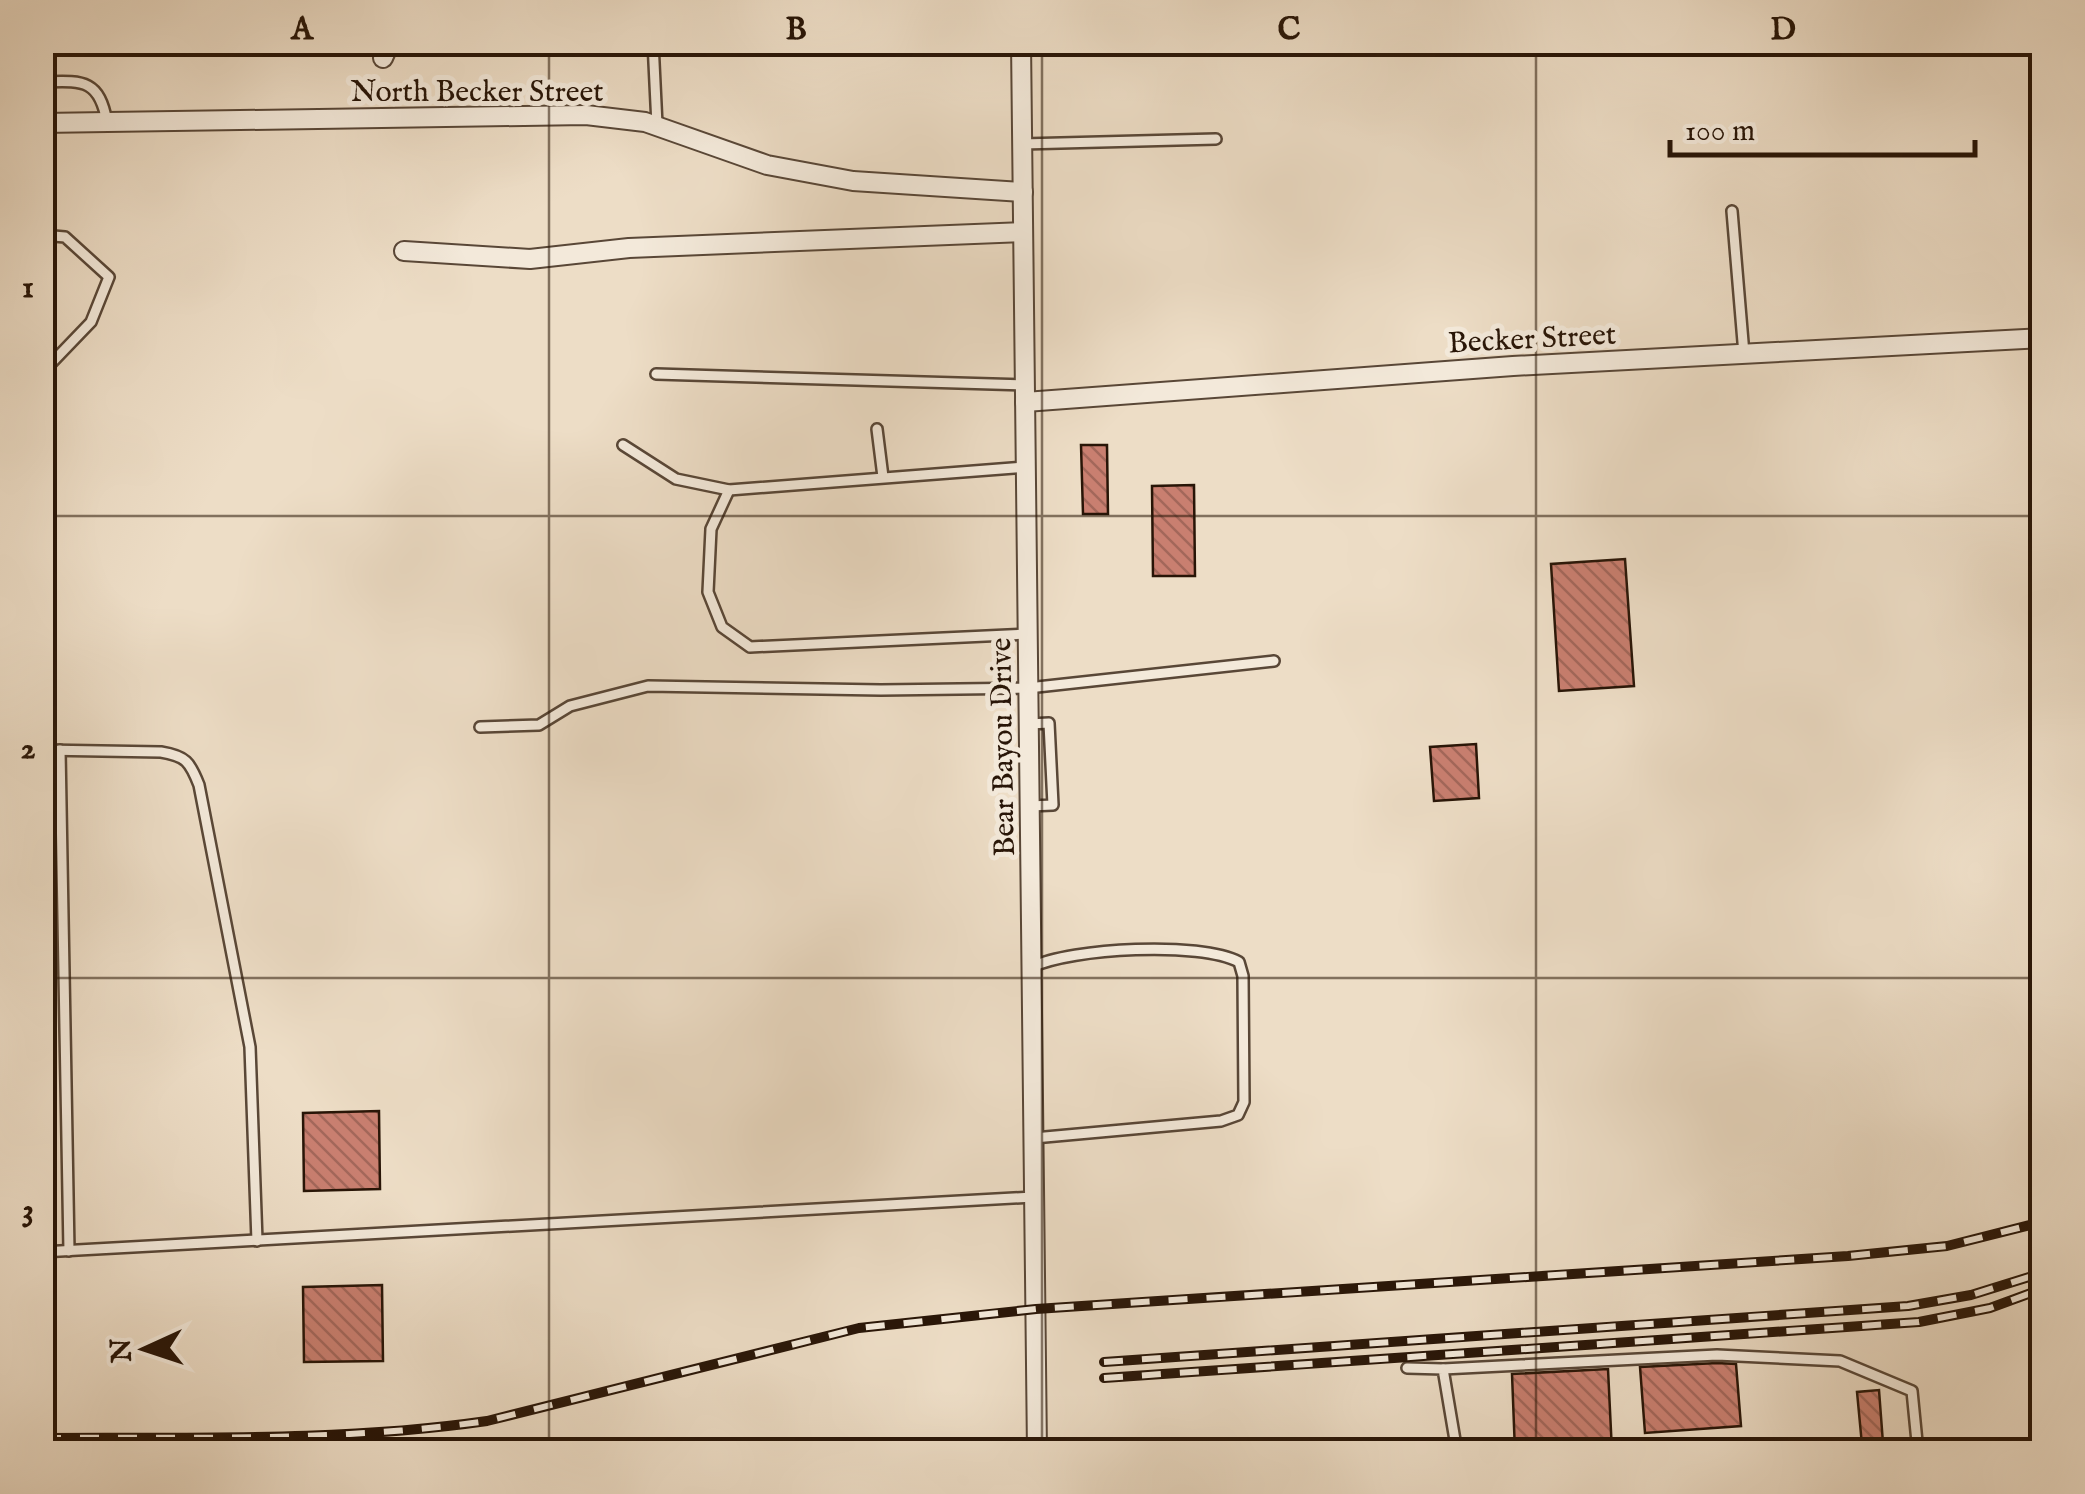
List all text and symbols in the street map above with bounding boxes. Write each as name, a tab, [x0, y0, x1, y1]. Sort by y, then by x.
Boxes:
text: A	[289, 10, 314, 51]
text: B	[785, 10, 807, 51]
text: C	[1278, 10, 1301, 51]
text: D	[1770, 10, 1796, 51]
street label: North Becker Street	[350, 74, 604, 112]
scale bar	[1670, 95, 1975, 157]
text: 100 m	[1685, 113, 1755, 151]
text: 1	[22, 268, 34, 309]
street label: Becker Street	[1447, 317, 1617, 363]
street label: Bear Bayou Drive	[983, 637, 1025, 857]
text: 2	[20, 729, 36, 770]
text: 3	[22, 1191, 34, 1232]
north arrow	[95, 1299, 195, 1399]
text: N	[104, 1337, 141, 1364]

